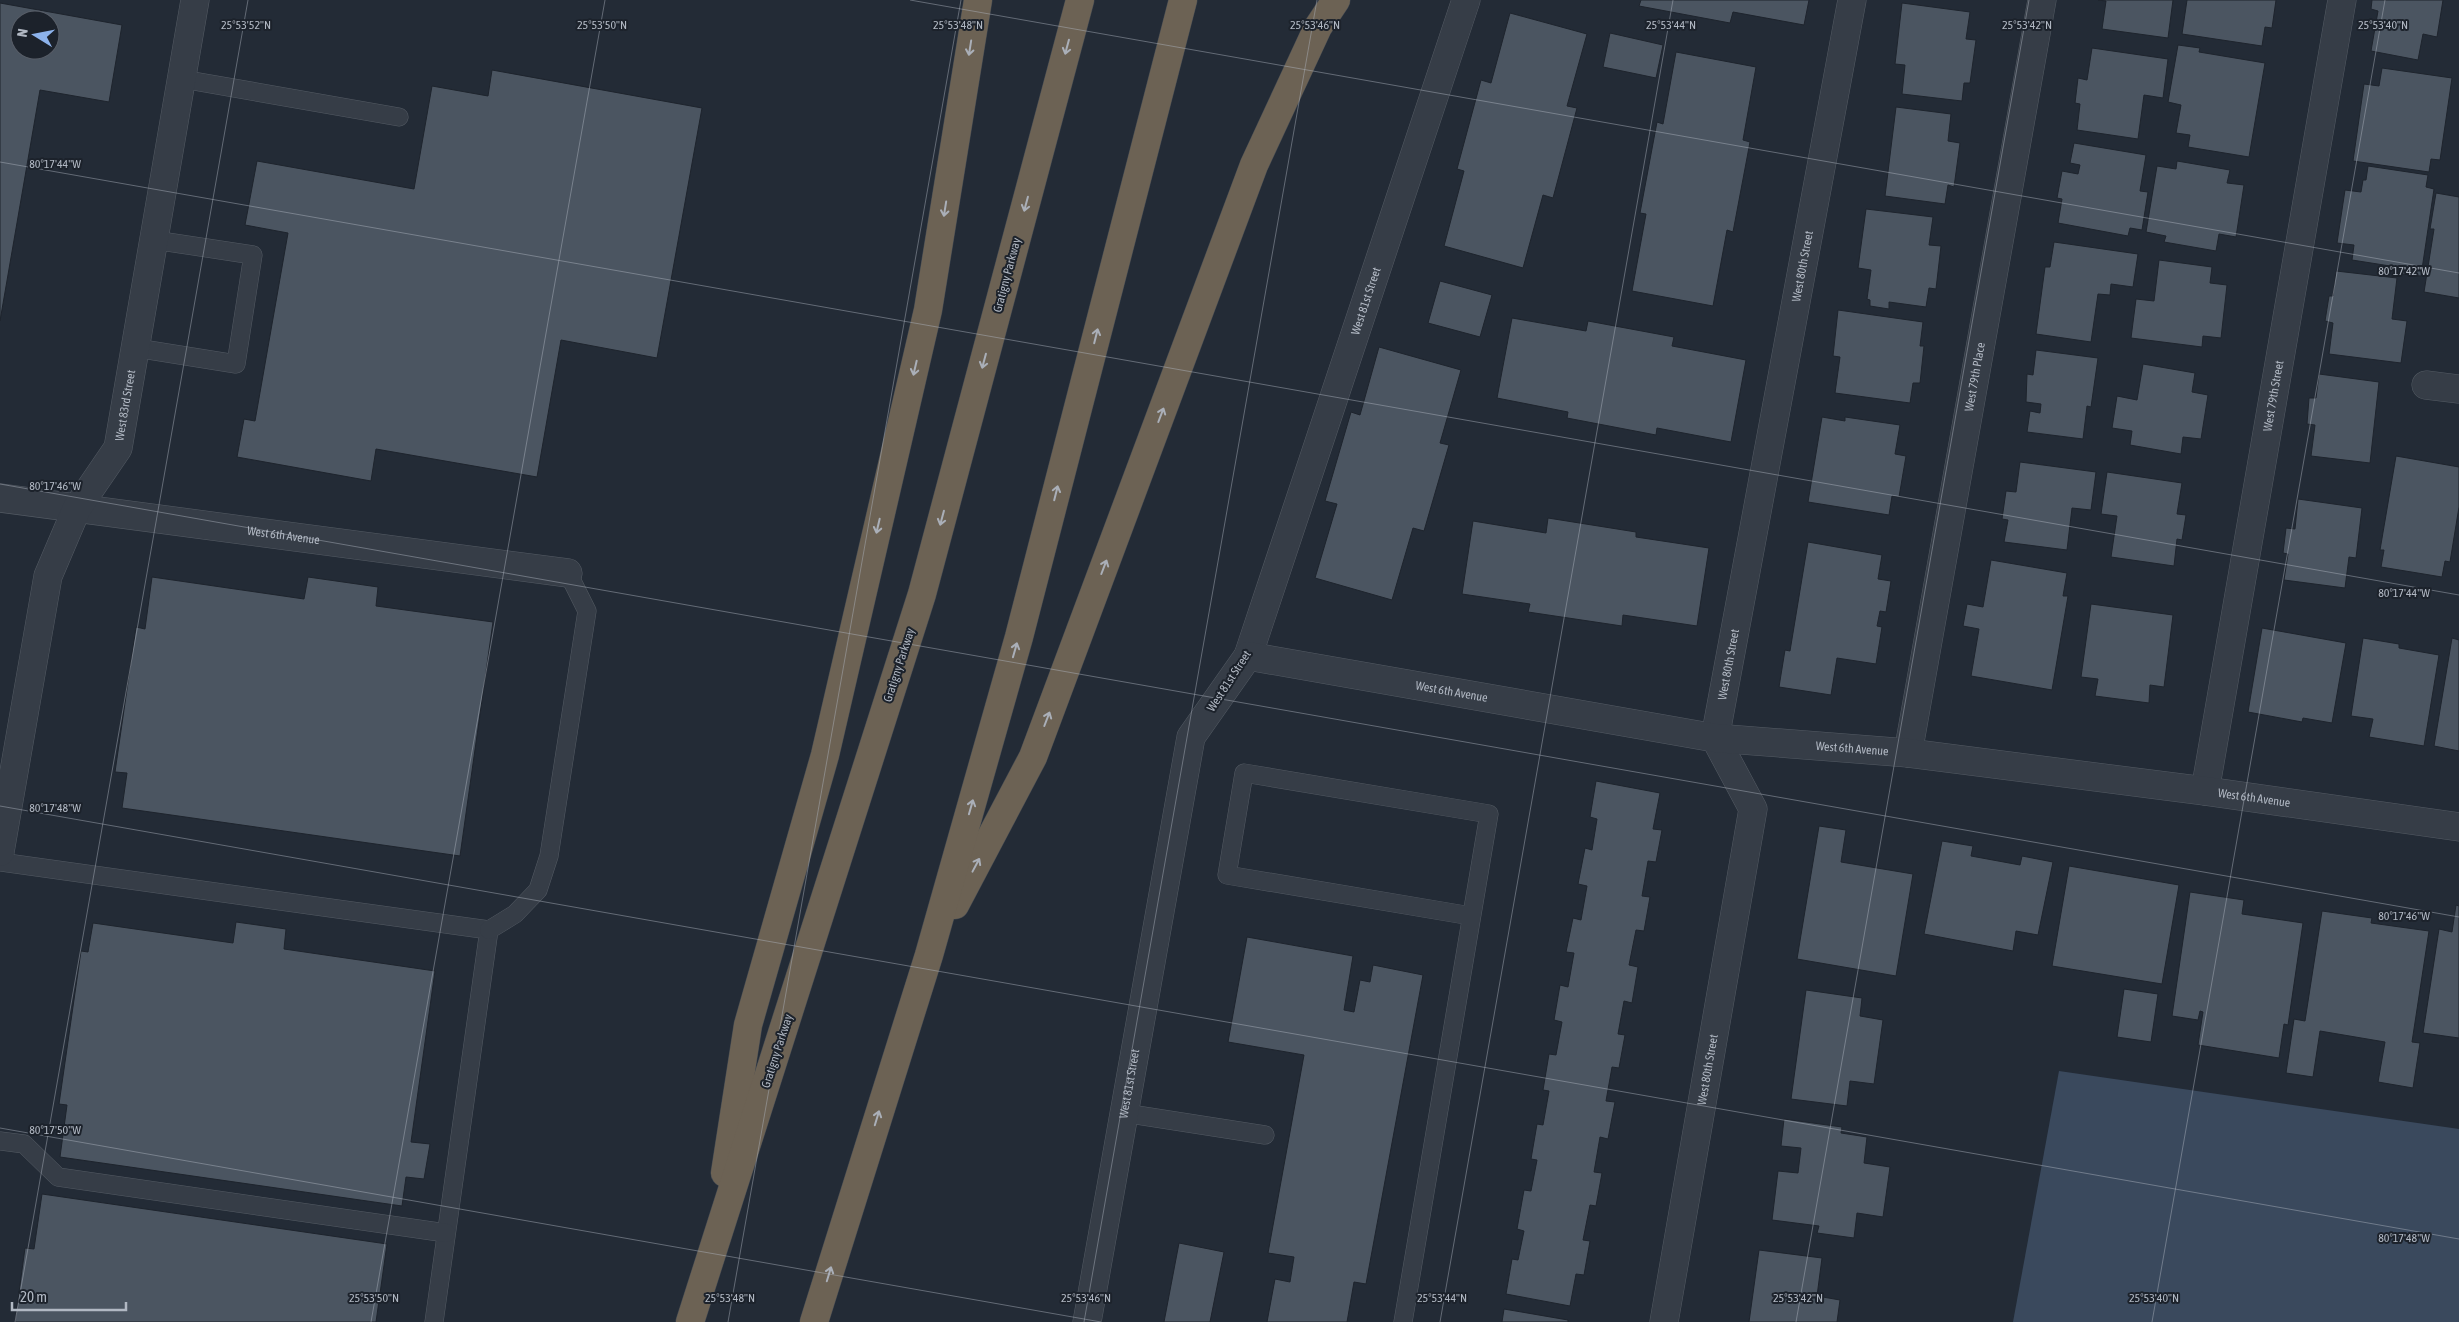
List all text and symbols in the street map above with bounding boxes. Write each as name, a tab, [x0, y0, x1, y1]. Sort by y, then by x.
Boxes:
north arrow	[10, 10, 60, 60]
text: 25°53'52"N	[221, 18, 271, 32]
text: 25°53'50"N	[577, 18, 627, 32]
text: 25°53'48"N	[933, 18, 983, 32]
text: 25°53'46"N	[1290, 18, 1340, 32]
text: 25°53'44"N	[1646, 18, 1696, 32]
text: 25°53'42"N	[2002, 18, 2052, 32]
text: 25°53'40"N	[2358, 18, 2408, 32]
text: N	[14, 27, 31, 38]
one-way arrow	[1062, 39, 1072, 55]
one-way arrow	[965, 40, 975, 56]
text: 80°17'44"W	[29, 157, 81, 171]
one-way arrow	[1020, 196, 1030, 212]
one-way arrow	[939, 200, 949, 216]
street label: West 80th Street	[1789, 229, 1816, 303]
street label: Gratigny Parkway	[990, 236, 1024, 314]
text: 80°17'42"W	[2378, 264, 2430, 278]
street label: West 81st Street	[1348, 265, 1384, 337]
one-way arrow	[1092, 328, 1102, 344]
street label: West 79th Place	[1962, 341, 1988, 413]
one-way arrow	[978, 353, 988, 369]
street label: West 79th Street	[2260, 359, 2287, 432]
one-way arrow	[910, 360, 919, 376]
street label: West 83rd Street	[112, 368, 138, 442]
one-way arrow	[1157, 408, 1166, 423]
text: 80°17'46"W	[29, 479, 81, 493]
one-way arrow	[1052, 486, 1061, 502]
one-way arrow	[937, 510, 946, 526]
one-way arrow	[873, 518, 882, 534]
street label: West 6th Avenue	[246, 524, 321, 547]
one-way arrow	[1100, 560, 1109, 575]
text: 80°17'44"W	[2378, 586, 2430, 600]
street label: Gratigny Parkway	[881, 626, 918, 704]
street label: West 80th Street	[1715, 627, 1742, 701]
one-way arrow	[1010, 643, 1020, 659]
street label: West 81st Street	[1204, 647, 1254, 714]
street label: West 6th Avenue	[1414, 679, 1489, 705]
one-way arrow	[1043, 712, 1052, 727]
street label: West 6th Avenue	[1815, 739, 1889, 758]
street label: West 6th Avenue	[2217, 786, 2291, 810]
one-way arrow	[966, 799, 976, 815]
text: 80°17'48"W	[29, 801, 81, 815]
one-way arrow	[972, 858, 981, 873]
text: 80°17'46"W	[2378, 909, 2430, 923]
street label: Gratigny Parkway	[759, 1012, 796, 1090]
street label: West 80th Street	[1695, 1033, 1721, 1106]
street label: West 81st Street	[1116, 1047, 1142, 1120]
one-way arrow	[873, 1111, 883, 1127]
text: 80°17'50"W	[29, 1123, 81, 1137]
text: 80°17'48"W	[2378, 1231, 2430, 1245]
one-way arrow	[824, 1266, 834, 1282]
scale bar	[12, 1280, 126, 1312]
text: 20 m	[20, 1288, 47, 1305]
text: 25°53'50"N	[349, 1291, 399, 1305]
text: 25°53'48"N	[705, 1291, 755, 1305]
text: 25°53'46"N	[1061, 1291, 1111, 1305]
text: 25°53'44"N	[1417, 1291, 1467, 1305]
text: 25°53'42"N	[1773, 1291, 1823, 1305]
text: 25°53'40"N	[2129, 1291, 2179, 1305]

